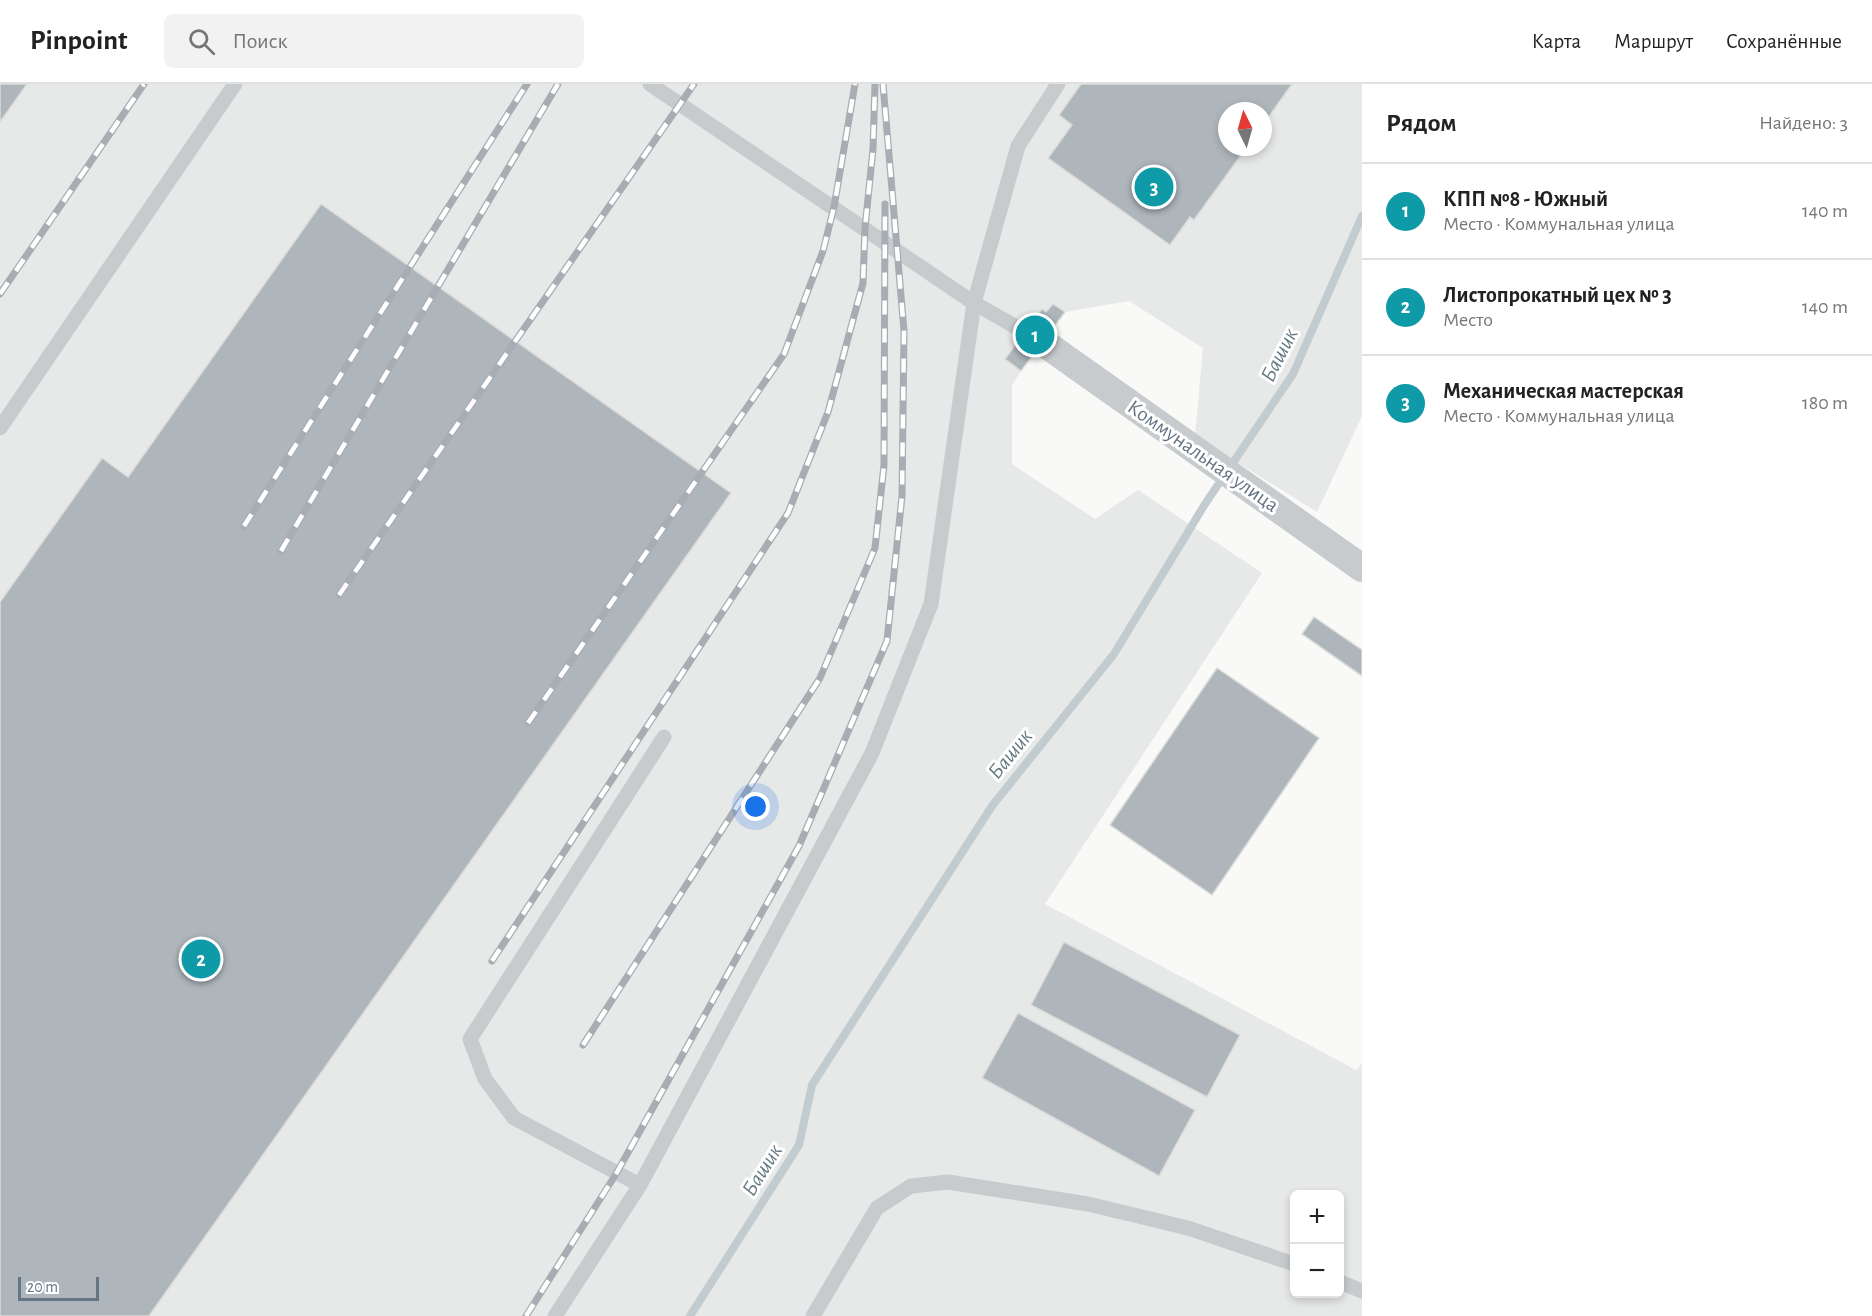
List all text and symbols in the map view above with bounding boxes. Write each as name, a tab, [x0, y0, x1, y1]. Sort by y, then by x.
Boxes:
search box	[164, 14, 584, 68]
icon: search	[185, 25, 218, 58]
text: Pinpoint	[30, 27, 128, 55]
text: Поиск	[233, 30, 288, 52]
text: Карта	[1532, 31, 1581, 52]
text: Маршрут	[1614, 31, 1693, 52]
text: Сохранённые	[1726, 31, 1842, 52]
north arrow	[1218, 102, 1272, 156]
text: Рядом	[1386, 110, 1457, 136]
text: Найдено: 3	[1759, 113, 1848, 133]
pin: 3	[1134, 164, 1174, 210]
text: КПП №8 - Южный	[1443, 188, 1608, 210]
text: 1	[1402, 201, 1409, 221]
text: 140 m	[1802, 201, 1848, 221]
text: Место · Коммунальная улица	[1443, 214, 1675, 234]
text: Листопрокатный цех № 3	[1443, 284, 1672, 306]
text: 2	[1401, 297, 1410, 317]
text: 140 m	[1802, 297, 1848, 317]
text: Место	[1443, 310, 1493, 330]
pin: 1	[1016, 312, 1054, 358]
water label: Башик	[1256, 324, 1302, 385]
text: Механическая мастерская	[1443, 380, 1684, 402]
text: 3	[1401, 393, 1410, 413]
text: 180 m	[1802, 393, 1848, 413]
street label: Коммунальная улица	[1124, 396, 1283, 516]
text: Место · Коммунальная улица	[1443, 406, 1675, 426]
water label: Башик	[984, 724, 1037, 783]
your location	[741, 792, 770, 821]
pin: 2	[182, 936, 220, 982]
water label: Башик	[738, 1139, 787, 1200]
map controls	[1290, 1190, 1344, 1298]
button: +	[1290, 1190, 1344, 1244]
button: −	[1290, 1244, 1344, 1298]
scale bar	[18, 1274, 99, 1302]
text: 20 m	[27, 1279, 58, 1295]

